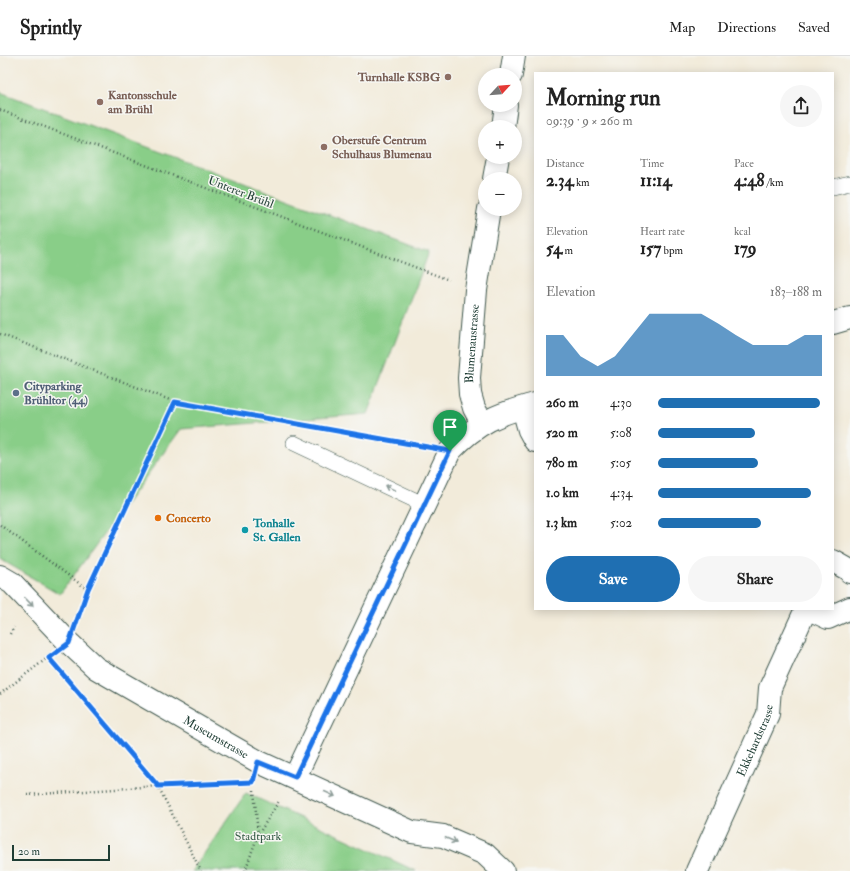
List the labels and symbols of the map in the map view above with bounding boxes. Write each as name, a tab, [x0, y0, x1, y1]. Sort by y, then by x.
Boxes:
north arrow	[478, 68, 522, 112]
place label: Turnhalle KSBG	[357, 70, 440, 85]
marker: Turnhalle KSBG	[443, 72, 453, 82]
place label: Kantonsschule am Brühl	[108, 88, 178, 117]
marker: Kantonsschule am Brühl	[95, 97, 105, 107]
place label: Oberstufe Centrum Schulhaus Blumenau	[332, 133, 433, 162]
marker: Oberstufe Centrum Schulhaus Blumenau	[319, 142, 329, 152]
street label: Unterer Brühl	[206, 173, 276, 212]
street label: Blumenaustrasse	[462, 304, 483, 384]
place label: Cityparking Brühltor (44)	[24, 379, 88, 408]
marker: Cityparking Brühltor (44)	[11, 388, 21, 398]
pin	[433, 410, 467, 451]
one-way arrow	[384, 484, 396, 491]
place label: Concerto	[166, 511, 211, 526]
marker: Concerto	[153, 513, 163, 523]
place label: Tonhalle St. Gallen	[252, 516, 302, 545]
marker: Tonhalle St. Gallen	[240, 525, 250, 535]
one-way arrow	[24, 597, 34, 607]
street label: Ekkehardstrasse	[734, 704, 777, 779]
street label: Museumstrasse	[180, 713, 251, 762]
one-way arrow	[324, 791, 336, 798]
park label: Stadtpark	[235, 829, 281, 844]
one-way arrow	[445, 836, 457, 844]
scale bar	[12, 843, 110, 862]

